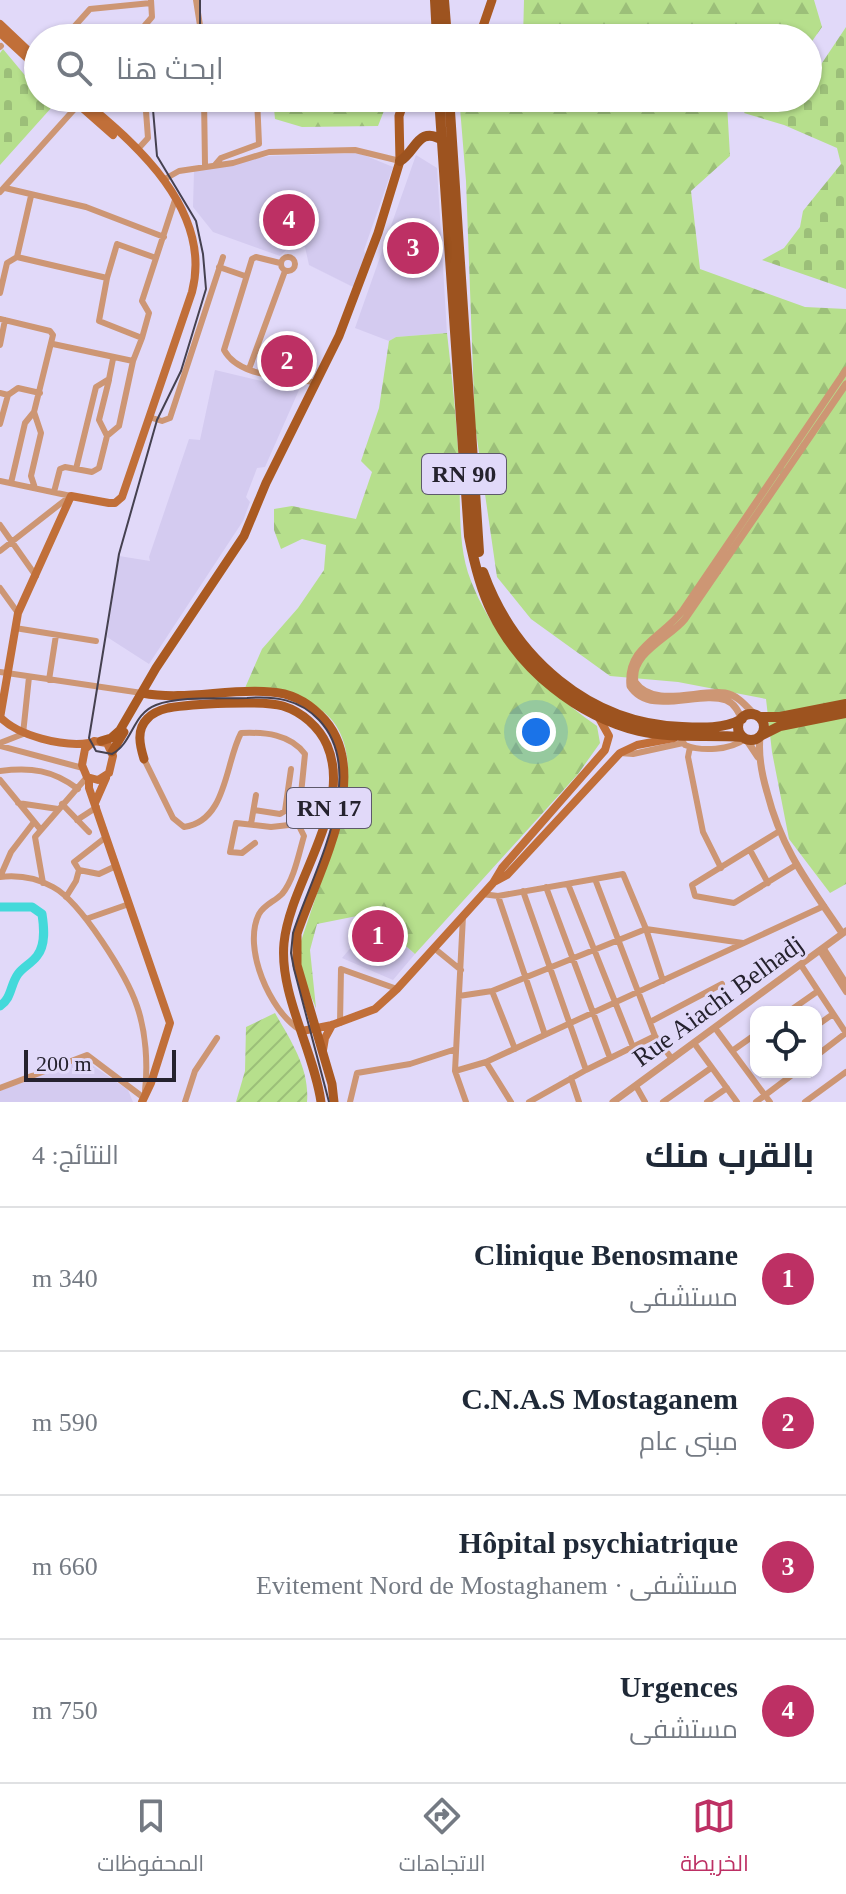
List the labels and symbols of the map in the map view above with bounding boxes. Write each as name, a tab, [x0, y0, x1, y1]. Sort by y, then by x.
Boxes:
pin: 4	[263, 190, 315, 250]
pin: 3	[387, 218, 439, 278]
pin: 2	[261, 331, 313, 391]
road number: RN 90	[422, 454, 506, 494]
your location	[516, 712, 556, 752]
road number: RN 17	[287, 788, 371, 828]
pin: 1	[352, 906, 404, 966]
street label: Rue Aiachi Belhadj	[627, 929, 809, 1073]
scale bar	[24, 1046, 176, 1082]

